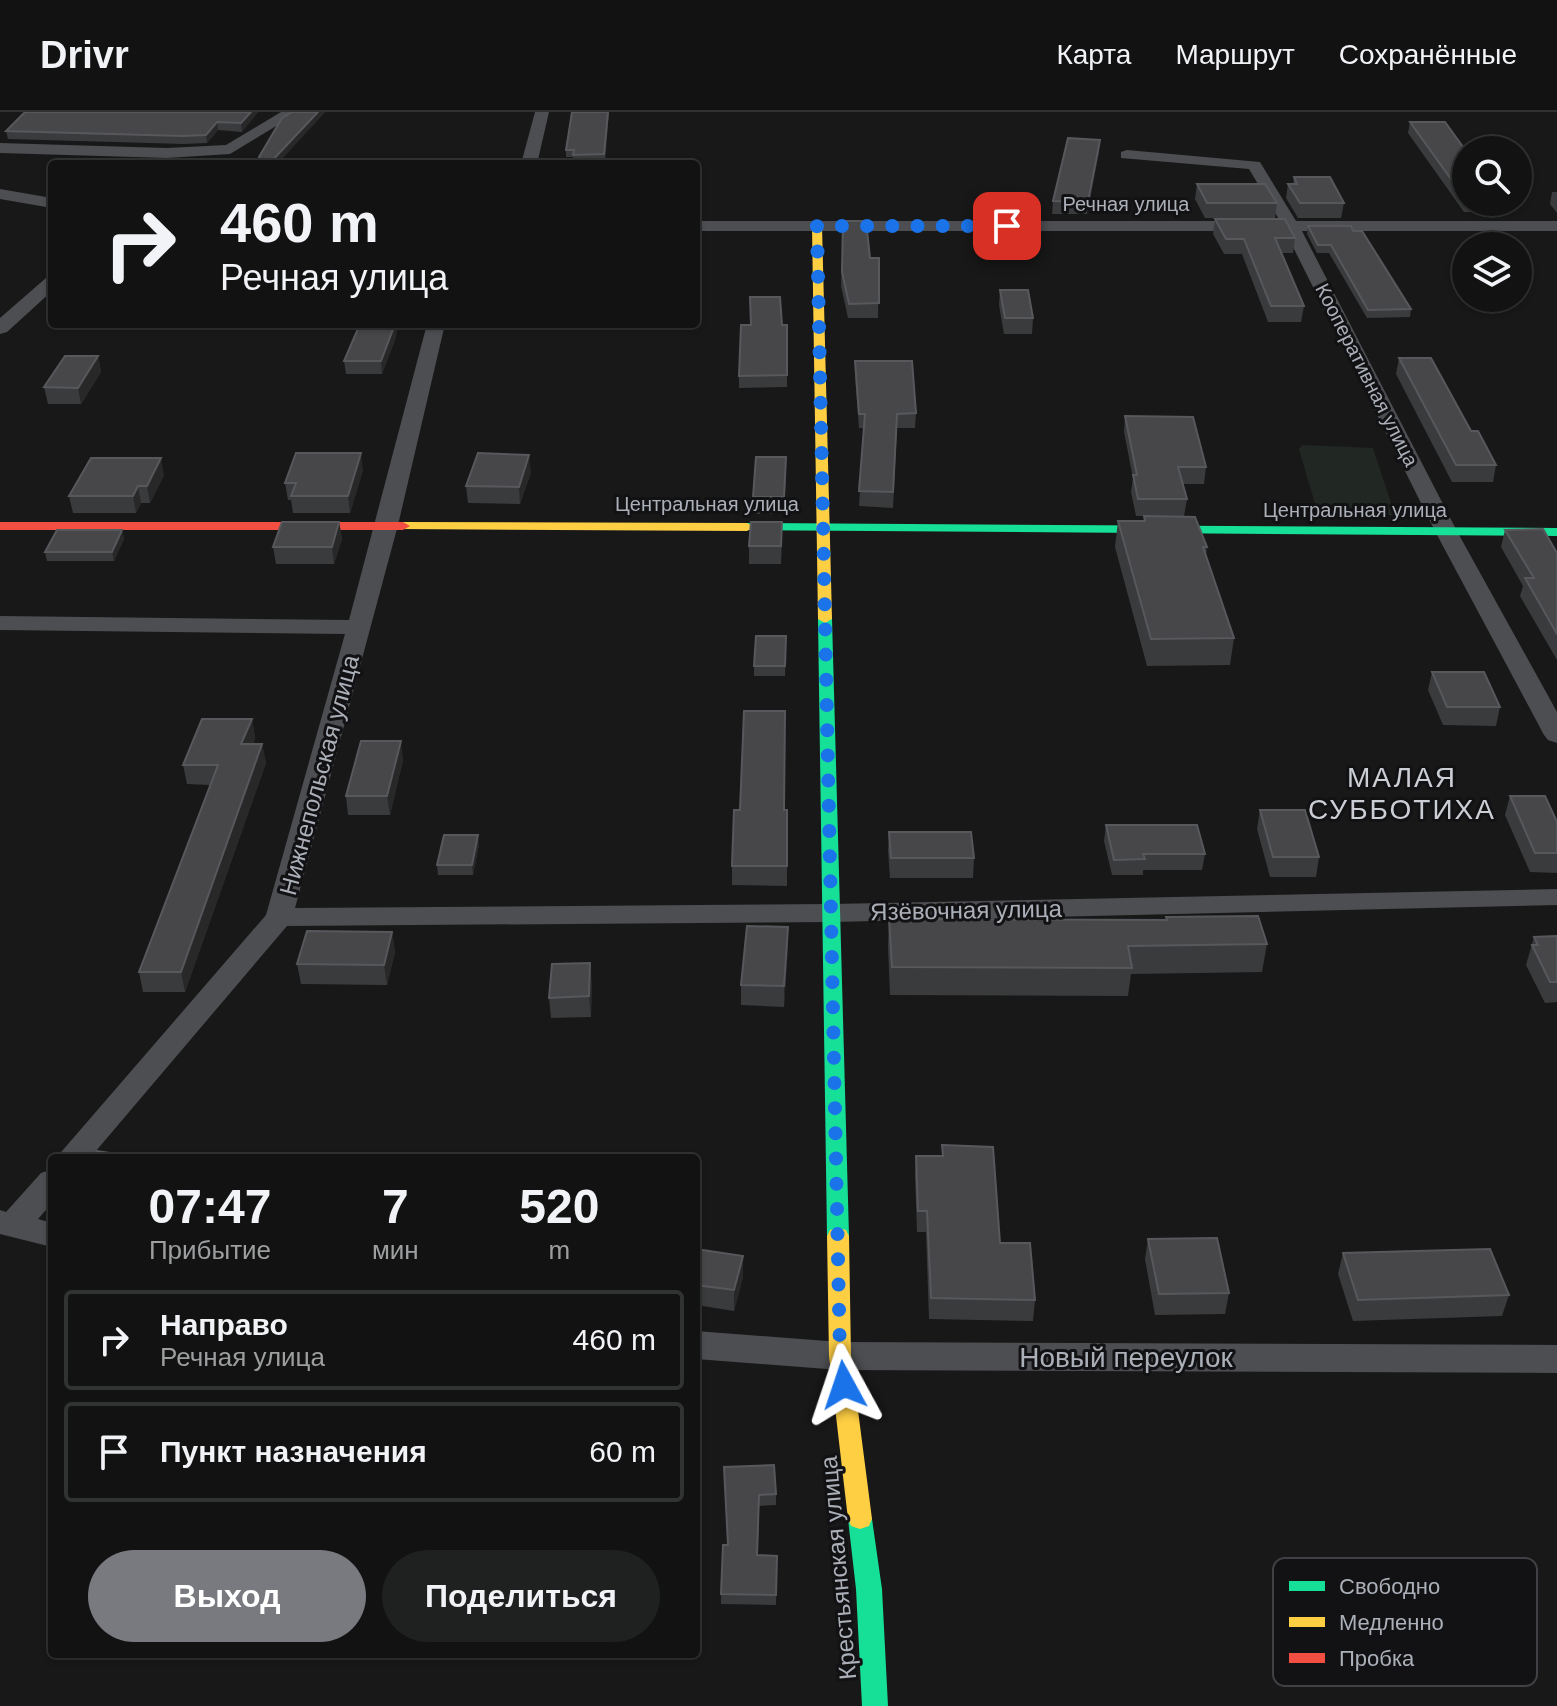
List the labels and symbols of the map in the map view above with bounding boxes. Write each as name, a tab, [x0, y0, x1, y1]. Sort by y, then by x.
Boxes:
pin	[973, 192, 1041, 260]
street label: Речная улица	[1063, 193, 1190, 215]
street label: Кооперативная улица	[1311, 280, 1423, 471]
street label: Центральная улица	[615, 493, 800, 515]
street label: Центральная улица	[1263, 499, 1448, 521]
street label: Нижнепольская улица	[274, 651, 364, 898]
district label: МАЛАЯ СУББОТИХА	[1308, 762, 1496, 825]
street label: Язёвочная улица	[870, 895, 1063, 925]
street label: Новый переулок	[1019, 1342, 1234, 1373]
position arrow	[802, 1343, 886, 1427]
street label: Крестьянская улица	[815, 1454, 861, 1681]
legend	[1273, 1558, 1537, 1686]
text: Свободно	[1339, 1574, 1440, 1599]
text: Медленно	[1339, 1610, 1444, 1635]
text: Пробка	[1339, 1646, 1415, 1671]

